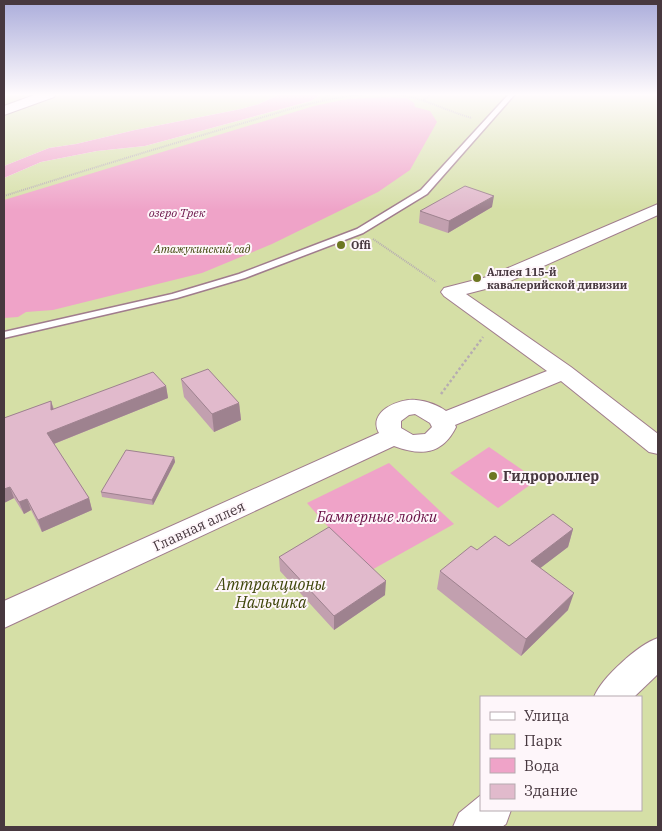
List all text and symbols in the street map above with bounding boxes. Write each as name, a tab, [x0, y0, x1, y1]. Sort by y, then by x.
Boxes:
water label: озеро Трек	[149, 205, 206, 220]
place label: Offi	[351, 238, 371, 252]
marker: Offi	[335, 239, 347, 251]
park label: Атажукинский сад	[153, 242, 251, 256]
place label: Аллея 115-й кавалерийской дивизии	[487, 265, 628, 292]
marker: Аллея 115-й кавалерийской дивизии	[471, 272, 483, 284]
place label: Гидророллер	[503, 467, 599, 485]
marker: Гидророллер	[487, 470, 499, 482]
street label: Главная аллея	[150, 497, 248, 555]
water label: Бамперные лодки	[316, 507, 438, 526]
park label: Аттракционы Нальчика	[215, 574, 327, 612]
legend	[480, 696, 642, 811]
text: Улица	[524, 706, 569, 725]
text: Парк	[524, 731, 562, 750]
text: Вода	[524, 756, 560, 775]
text: Здание	[524, 781, 578, 800]

